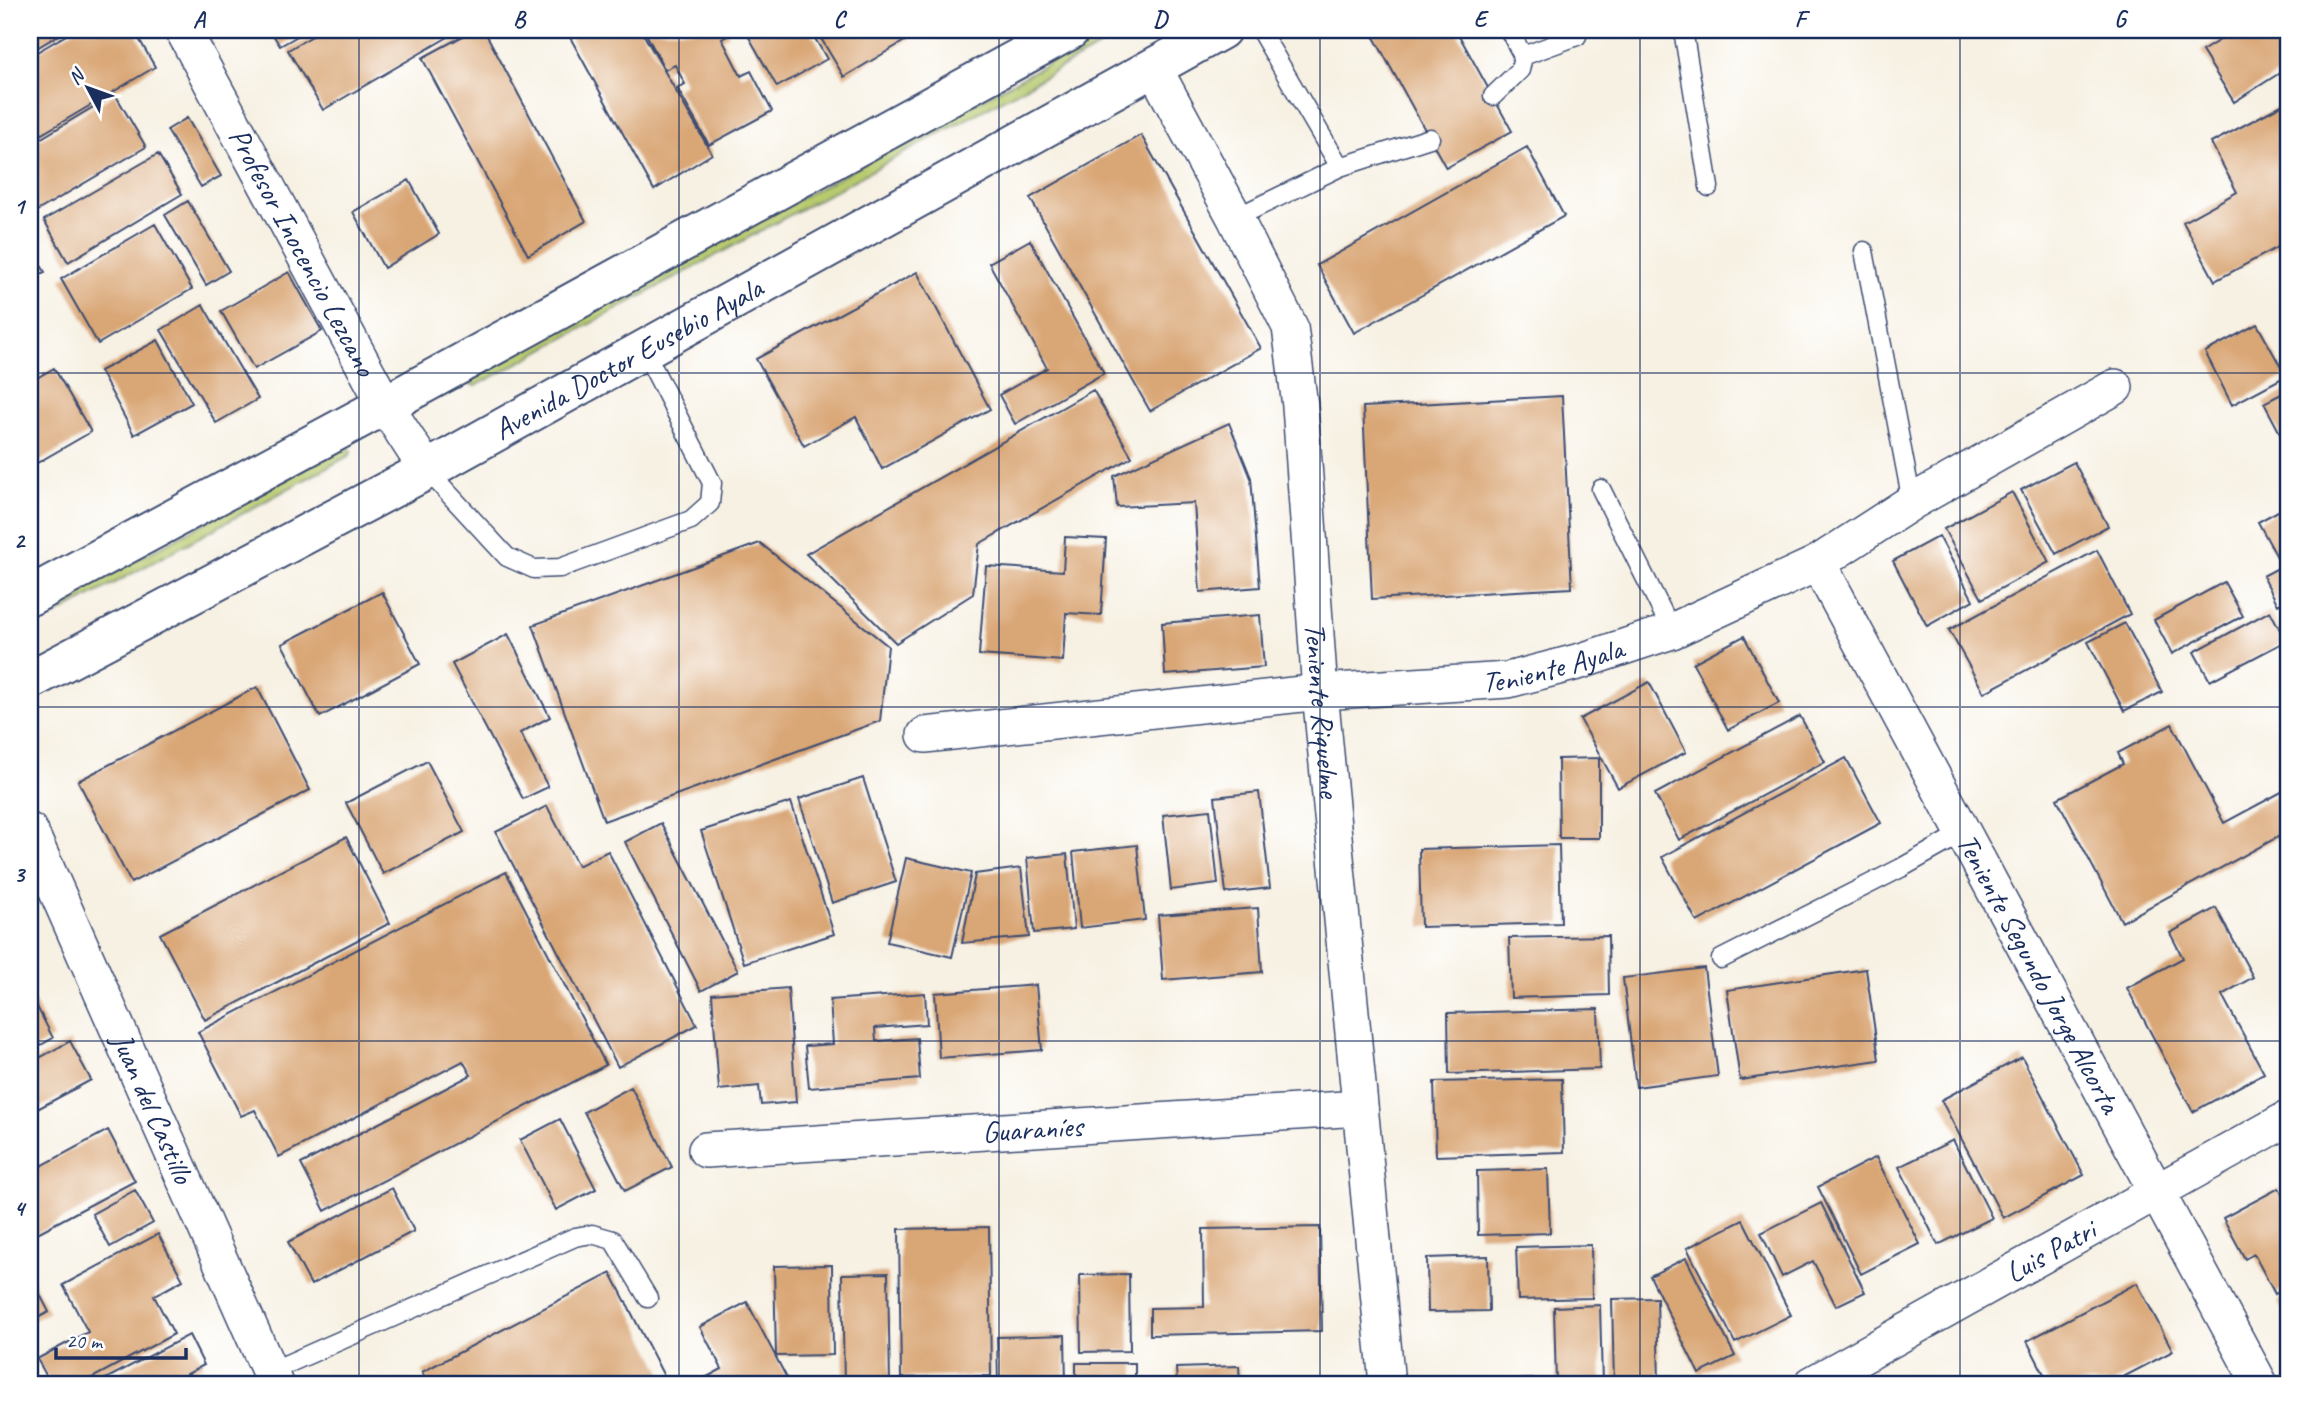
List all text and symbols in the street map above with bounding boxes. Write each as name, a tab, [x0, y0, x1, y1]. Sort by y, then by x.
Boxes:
text: A	[193, 5, 207, 34]
text: B	[513, 5, 527, 34]
text: C	[834, 5, 848, 34]
text: D	[1153, 5, 1169, 34]
text: E	[1474, 5, 1490, 34]
text: F	[1795, 5, 1811, 34]
text: G	[2114, 5, 2129, 34]
north arrow	[52, 52, 122, 122]
text: N	[63, 63, 91, 90]
street label: Profesor Inocencio Lezcano	[220, 121, 385, 384]
text: 1	[14, 192, 27, 221]
street label: Avenida Doctor Eusebio Ayala	[487, 268, 771, 448]
text: 2	[14, 526, 27, 555]
street label: Teniente Riquelme	[1296, 621, 1349, 802]
street label: Teniente Ayala	[1481, 629, 1630, 701]
street label: Teniente Segundo Jorge Alcorta	[1948, 827, 2130, 1121]
text: 3	[14, 860, 27, 889]
street label: Juan del Castillo	[102, 1025, 203, 1190]
street label: Guaraníes	[981, 1107, 1086, 1151]
text: 4	[14, 1194, 27, 1223]
street label: Luis Patri	[1999, 1209, 2105, 1291]
scale bar	[56, 1316, 186, 1360]
text: 20 m	[66, 1328, 104, 1354]

